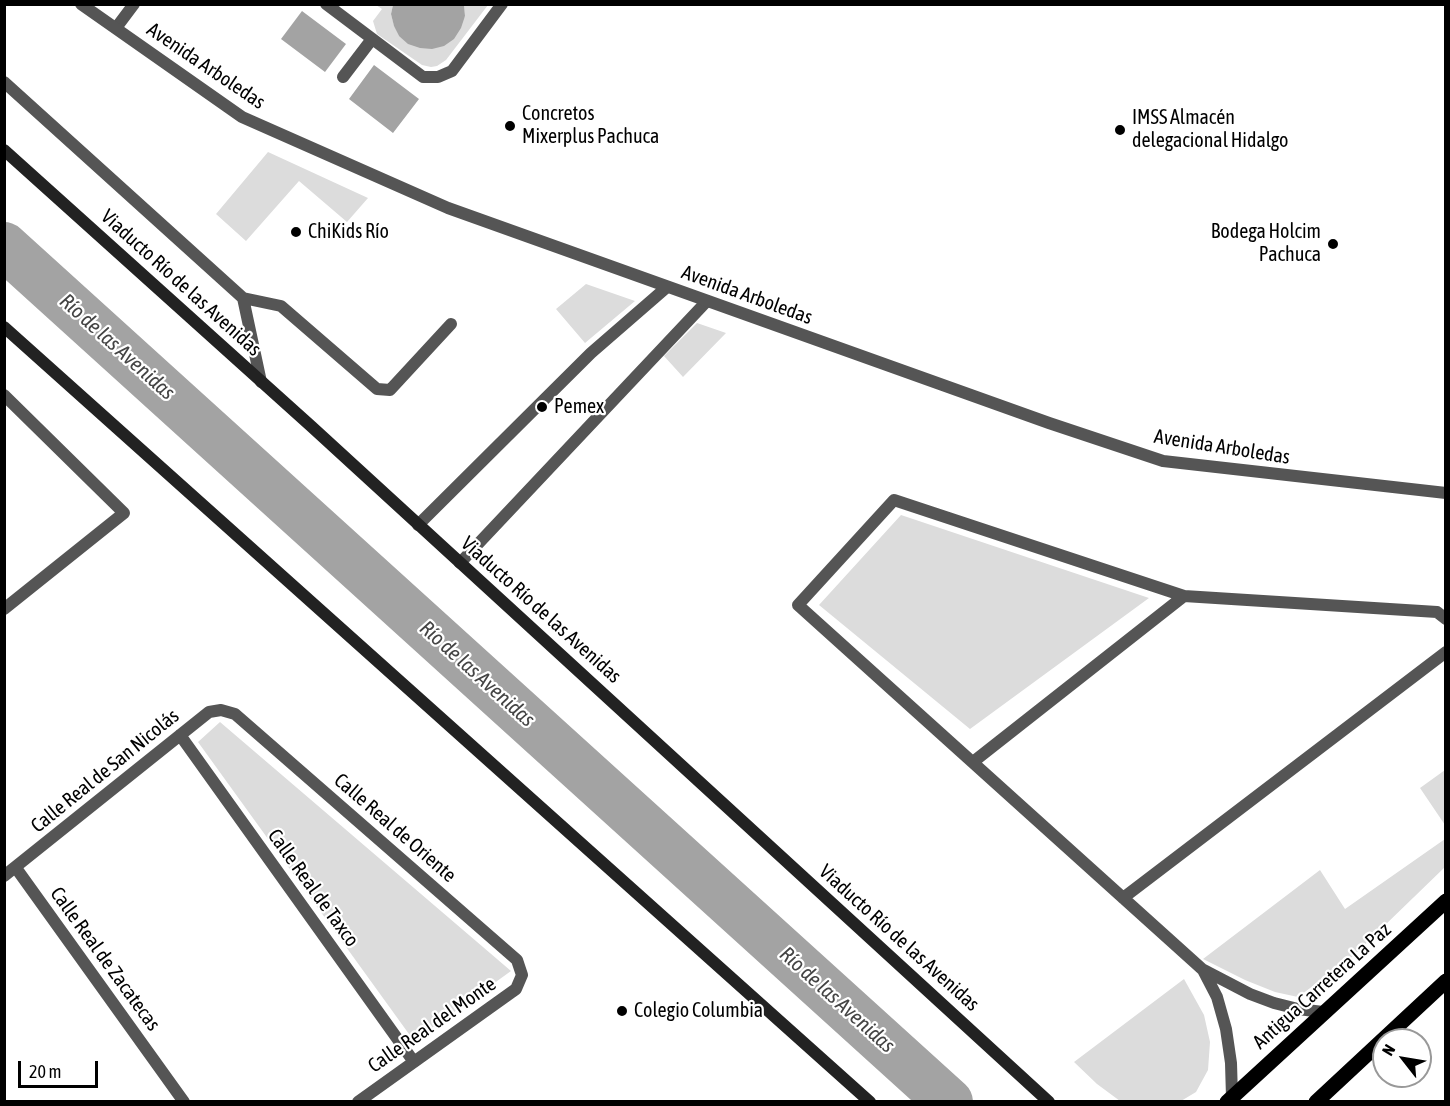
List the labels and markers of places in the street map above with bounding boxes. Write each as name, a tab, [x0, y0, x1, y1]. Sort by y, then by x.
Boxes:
place label: Concretos Mixerplus Pachuca	[522, 102, 659, 149]
place label: IMSS Almacén delegacional Hidalgo	[1132, 106, 1288, 153]
marker: Concretos Mixerplus Pachuca	[503, 119, 517, 133]
marker: IMSS Almacén delegacional Hidalgo	[1113, 123, 1127, 137]
place label: ChiKids Río	[308, 220, 389, 244]
place label: Bodega Holcim Pachuca	[1211, 220, 1321, 267]
marker: ChiKids Río	[289, 225, 303, 239]
marker: Bodega Holcim Pachuca	[1326, 237, 1340, 251]
place label: Pemex	[554, 395, 604, 419]
marker: Pemex	[535, 400, 549, 414]
place label: Colegio Columbia	[634, 999, 763, 1023]
marker: Colegio Columbia	[615, 1004, 629, 1018]

